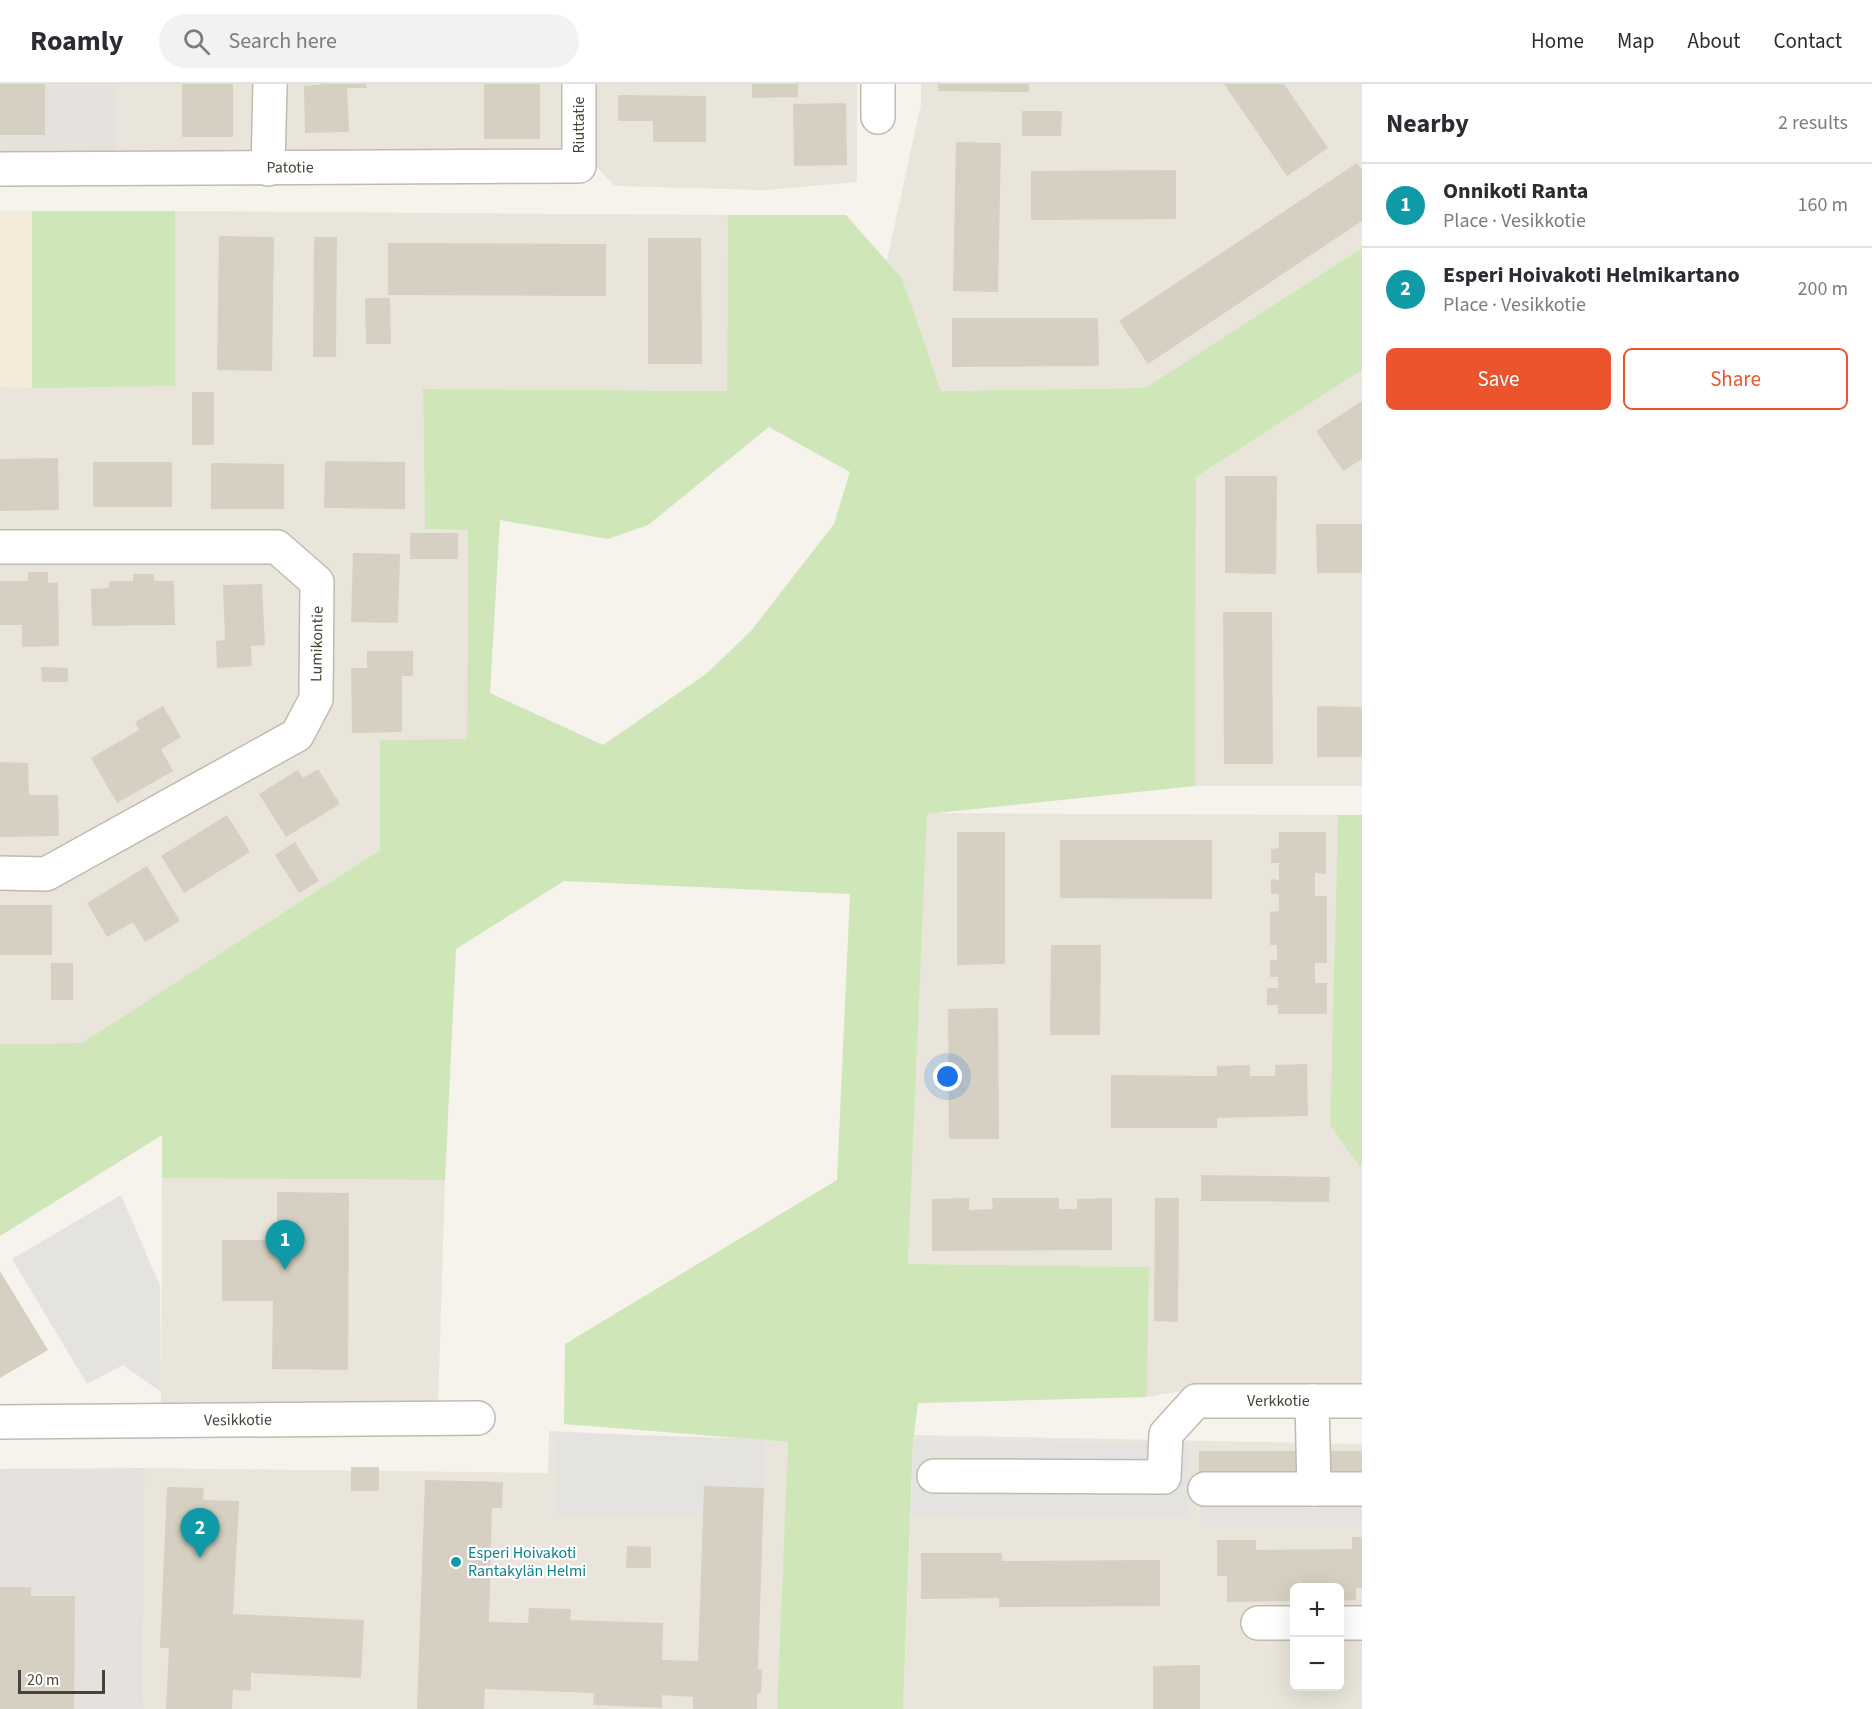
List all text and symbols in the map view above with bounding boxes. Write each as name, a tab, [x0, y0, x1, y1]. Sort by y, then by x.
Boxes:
search box	[159, 14, 579, 68]
text: Roamly	[30, 21, 123, 61]
icon: search	[180, 25, 213, 58]
text: Search here	[228, 25, 337, 57]
text: Home	[1531, 26, 1584, 56]
text: Map	[1617, 26, 1655, 56]
text: About	[1688, 26, 1740, 56]
text: Contact	[1773, 26, 1842, 56]
street label: Riuttatie	[568, 96, 590, 154]
text: Nearby	[1386, 105, 1469, 142]
text: 2 results	[1778, 109, 1848, 137]
street label: Patotie	[266, 156, 314, 179]
text: Onnikoti Ranta	[1443, 175, 1588, 207]
text: 1	[1400, 191, 1411, 219]
text: 160 m	[1798, 191, 1848, 219]
text: Place · Vesikkotie	[1443, 207, 1586, 235]
text: Esperi Hoivakoti Helmikartano	[1443, 259, 1740, 291]
text: 2	[1400, 275, 1411, 303]
text: 200 m	[1798, 275, 1848, 303]
text: Place · Vesikkotie	[1443, 291, 1586, 319]
button: Save	[1386, 348, 1611, 410]
button: Share	[1623, 348, 1848, 410]
street label: Lumikontie	[305, 606, 329, 682]
your location	[933, 1062, 962, 1091]
pin: 1	[266, 1220, 304, 1270]
street label: Verkkotie	[1247, 1390, 1310, 1412]
street label: Vesikkotie	[204, 1409, 272, 1431]
pin: 2	[180, 1508, 220, 1558]
place label: Esperi Hoivakoti Rantakylän Helmi	[468, 1542, 586, 1582]
marker: Esperi Hoivakoti Rantakylän Helmi	[449, 1555, 463, 1569]
map controls	[1290, 1583, 1344, 1691]
button: +	[1290, 1583, 1344, 1637]
button: −	[1290, 1637, 1344, 1691]
scale bar	[18, 1667, 105, 1694]
text: 20 m	[27, 1669, 59, 1691]

